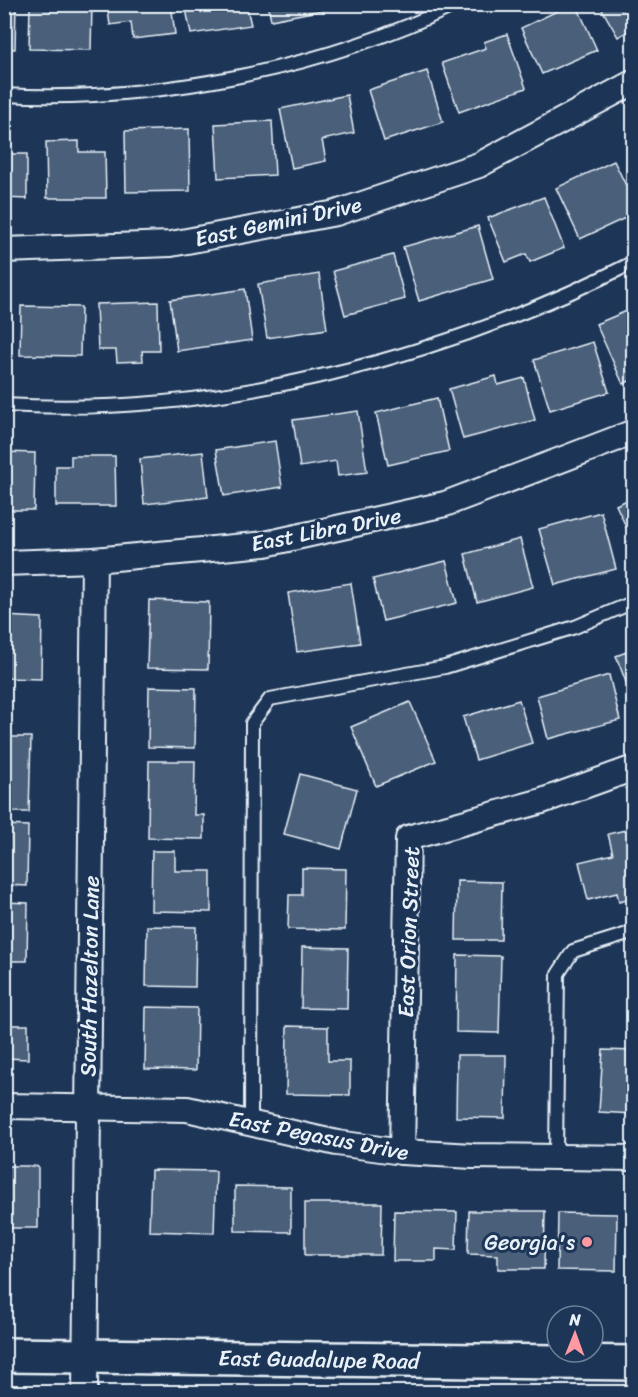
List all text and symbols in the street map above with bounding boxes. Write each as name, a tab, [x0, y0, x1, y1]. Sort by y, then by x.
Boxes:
street label: East Gemini Drive	[191, 185, 365, 258]
street label: East Libra Drive	[248, 496, 405, 563]
street label: East Orion Street	[386, 845, 431, 1018]
street label: South Hazelton Lane	[68, 875, 111, 1077]
street label: East Pegasus Drive	[226, 1099, 413, 1172]
place label: Georgia's	[484, 1223, 575, 1262]
marker: Georgia's	[580, 1235, 594, 1249]
north arrow	[545, 1304, 605, 1364]
text: N	[568, 1305, 582, 1334]
street label: East Guadalupe Road	[218, 1338, 421, 1381]

